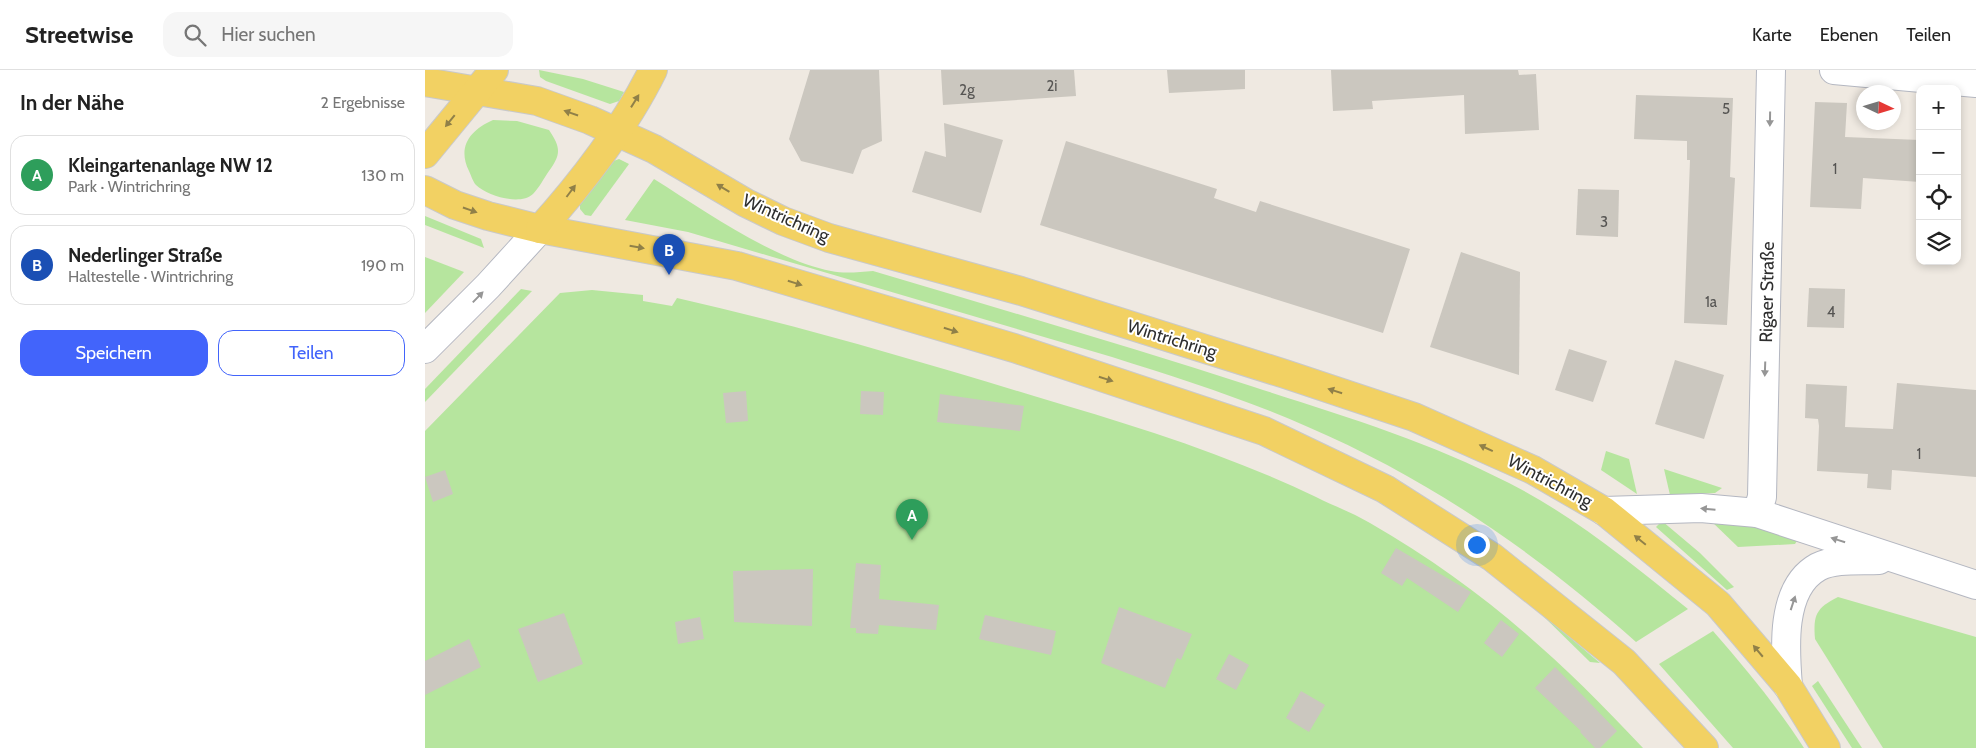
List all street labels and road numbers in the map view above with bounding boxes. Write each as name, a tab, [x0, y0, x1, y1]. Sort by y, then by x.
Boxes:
street label: Wintrichring	[739, 189, 834, 247]
street label: Rigaer Straße	[1755, 241, 1779, 343]
street label: Wintrichring	[1124, 315, 1221, 363]
street label: Wintrichring	[1504, 450, 1597, 513]

